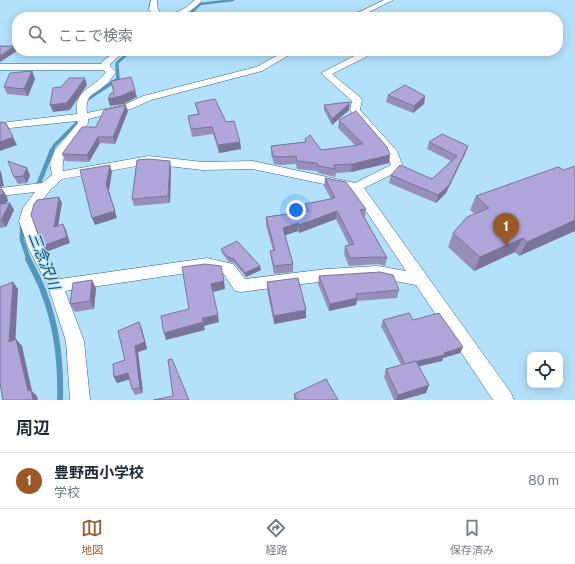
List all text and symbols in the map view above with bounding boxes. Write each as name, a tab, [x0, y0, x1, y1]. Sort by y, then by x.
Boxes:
search box	[12, 12, 563, 56]
icon: search	[26, 23, 48, 45]
text: ここで検索	[58, 27, 133, 44]
your location	[286, 200, 306, 220]
pin: 1	[493, 213, 519, 246]
water label: 三念沢川	[26, 230, 64, 294]
map controls	[527, 352, 563, 388]
button: locate	[527, 352, 563, 388]
text: 周辺	[16, 418, 50, 438]
text: 豊野西小学校	[54, 464, 144, 481]
text: 1	[26, 473, 32, 488]
text: 80 m	[528, 473, 559, 488]
text: 学校	[54, 485, 80, 500]
tab: 地図	[81, 517, 103, 557]
tab: 経路	[265, 517, 287, 557]
tab: 保存済み	[450, 517, 494, 557]

